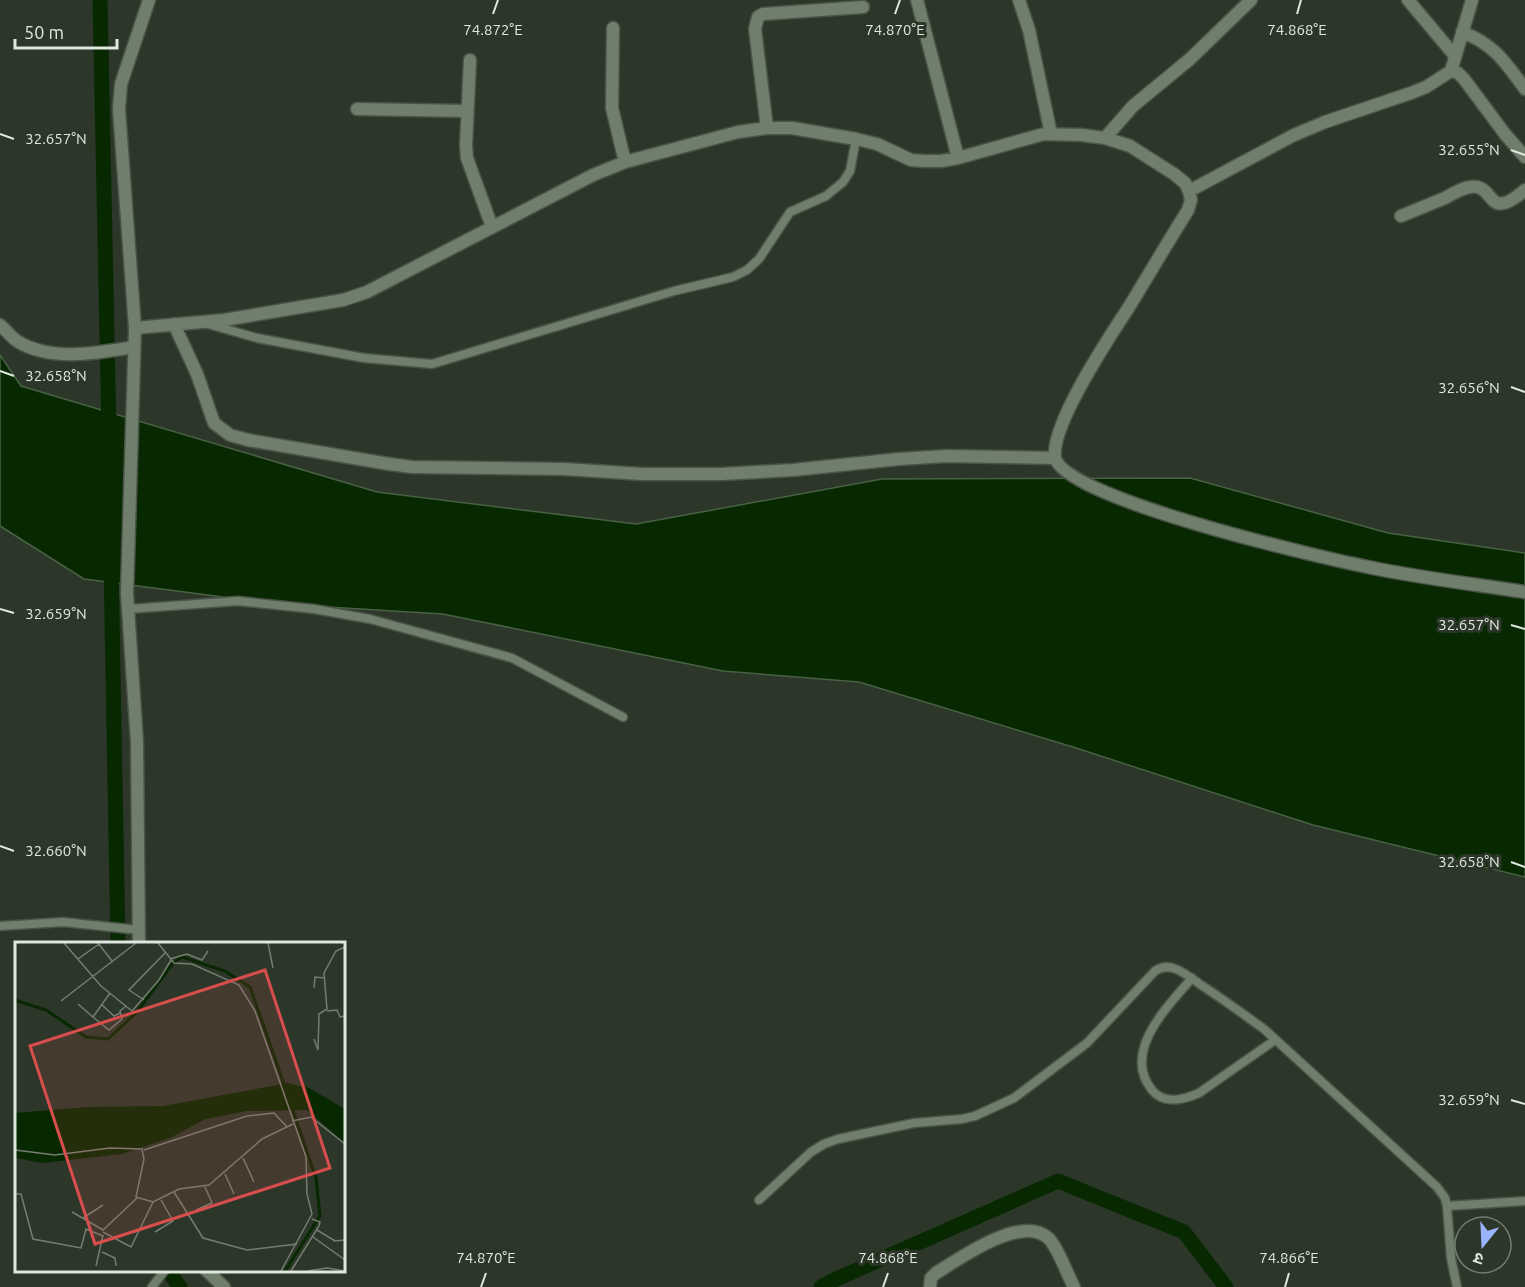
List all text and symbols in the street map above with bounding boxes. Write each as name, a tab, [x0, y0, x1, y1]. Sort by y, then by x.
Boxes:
scale bar	[15, 12, 117, 50]
text: 74.872°E	[463, 21, 523, 38]
text: 74.870°E	[865, 21, 925, 38]
text: 74.868°E	[1267, 21, 1327, 38]
text: 50 m	[24, 22, 64, 42]
text: 32.657°N	[25, 130, 87, 147]
text: 32.655°N	[1438, 141, 1500, 158]
text: 32.658°N	[25, 367, 87, 384]
text: 32.656°N	[1438, 379, 1500, 396]
text: 32.659°N	[25, 605, 87, 622]
text: 32.657°N	[1438, 616, 1500, 633]
text: 32.660°N	[25, 842, 87, 859]
text: 32.658°N	[1438, 853, 1500, 870]
inset map	[15, 942, 345, 1272]
text: 32.659°N	[1438, 1091, 1500, 1108]
north arrow	[1453, 1215, 1513, 1275]
text: 74.870°E	[456, 1249, 516, 1266]
text: 74.868°E	[858, 1249, 918, 1266]
text: 74.866°E	[1259, 1249, 1319, 1266]
text: उ	[1471, 1249, 1486, 1269]

